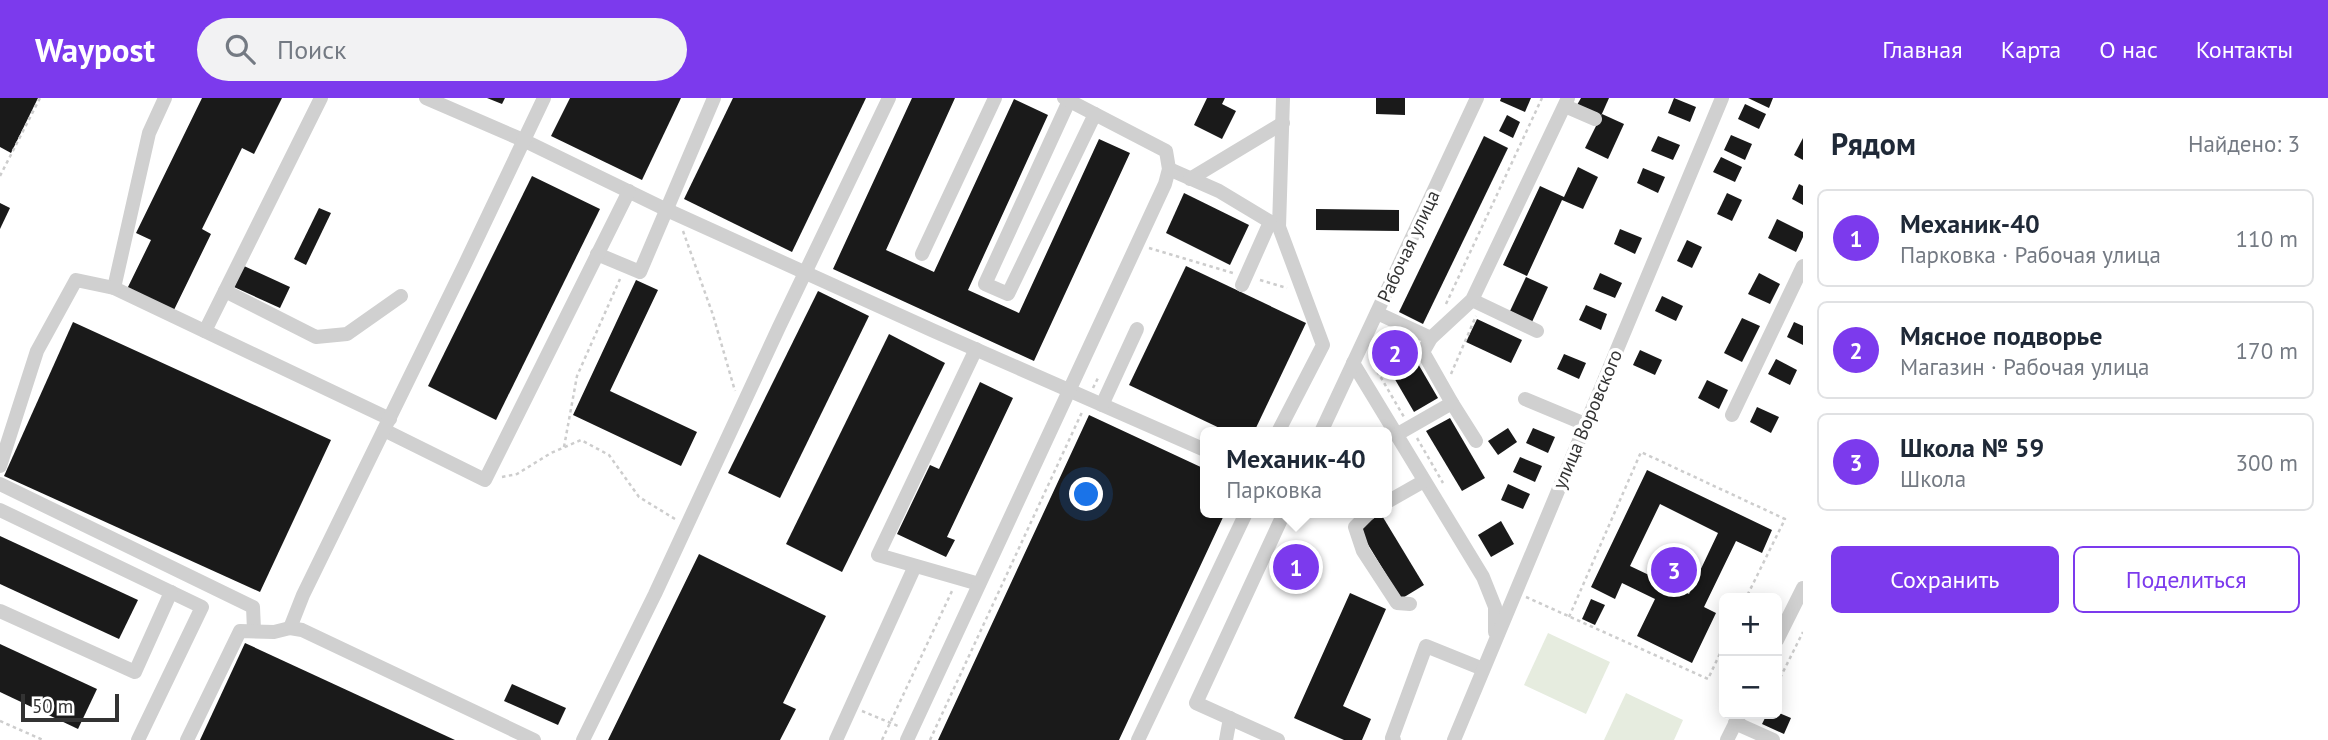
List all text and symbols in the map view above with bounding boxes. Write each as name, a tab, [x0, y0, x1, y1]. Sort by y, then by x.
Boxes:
search box	[197, 18, 687, 81]
text: Waypost	[35, 28, 155, 71]
icon: search	[221, 30, 259, 68]
text: Поиск	[277, 33, 346, 66]
text: Главная	[1882, 34, 1963, 65]
text: Карта	[2001, 34, 2061, 65]
text: О нас	[2099, 34, 2158, 65]
text: Контакты	[2196, 34, 2293, 65]
text: Рядом	[1831, 124, 1916, 163]
text: Найдено: 3	[2188, 129, 2300, 158]
street label: Рабочая улица	[1372, 186, 1444, 306]
text: Механик-40	[1900, 207, 2040, 240]
text: 1	[1849, 224, 1863, 253]
text: 110 m	[2236, 224, 2298, 253]
text: Парковка · Рабочая улица	[1900, 240, 2161, 269]
text: Мясное подворье	[1900, 319, 2102, 352]
pin: 2	[1372, 327, 1418, 379]
text: 2	[1849, 336, 1863, 365]
text: 170 m	[2236, 336, 2298, 365]
street label: улица Воровского	[1547, 346, 1627, 492]
text: Магазин · Рабочая улица	[1900, 352, 2149, 381]
popup	[1200, 427, 1392, 518]
text: Школа № 59	[1900, 431, 2044, 464]
text: Механик-40	[1226, 442, 1366, 475]
text: 3	[1849, 448, 1863, 477]
text: 300 m	[2236, 448, 2298, 477]
text: Школа	[1900, 464, 1966, 493]
text: Парковка	[1226, 475, 1322, 504]
your location	[1069, 477, 1103, 511]
pin: 1	[1273, 541, 1319, 593]
pin: 3	[1651, 544, 1697, 596]
button: Сохранить	[1831, 546, 2059, 613]
button: Поделиться	[2073, 546, 2300, 613]
map controls	[1719, 593, 1782, 719]
button: +	[1719, 593, 1782, 656]
button: −	[1719, 656, 1782, 719]
scale bar	[21, 691, 119, 723]
text: 50 m	[32, 694, 73, 718]

